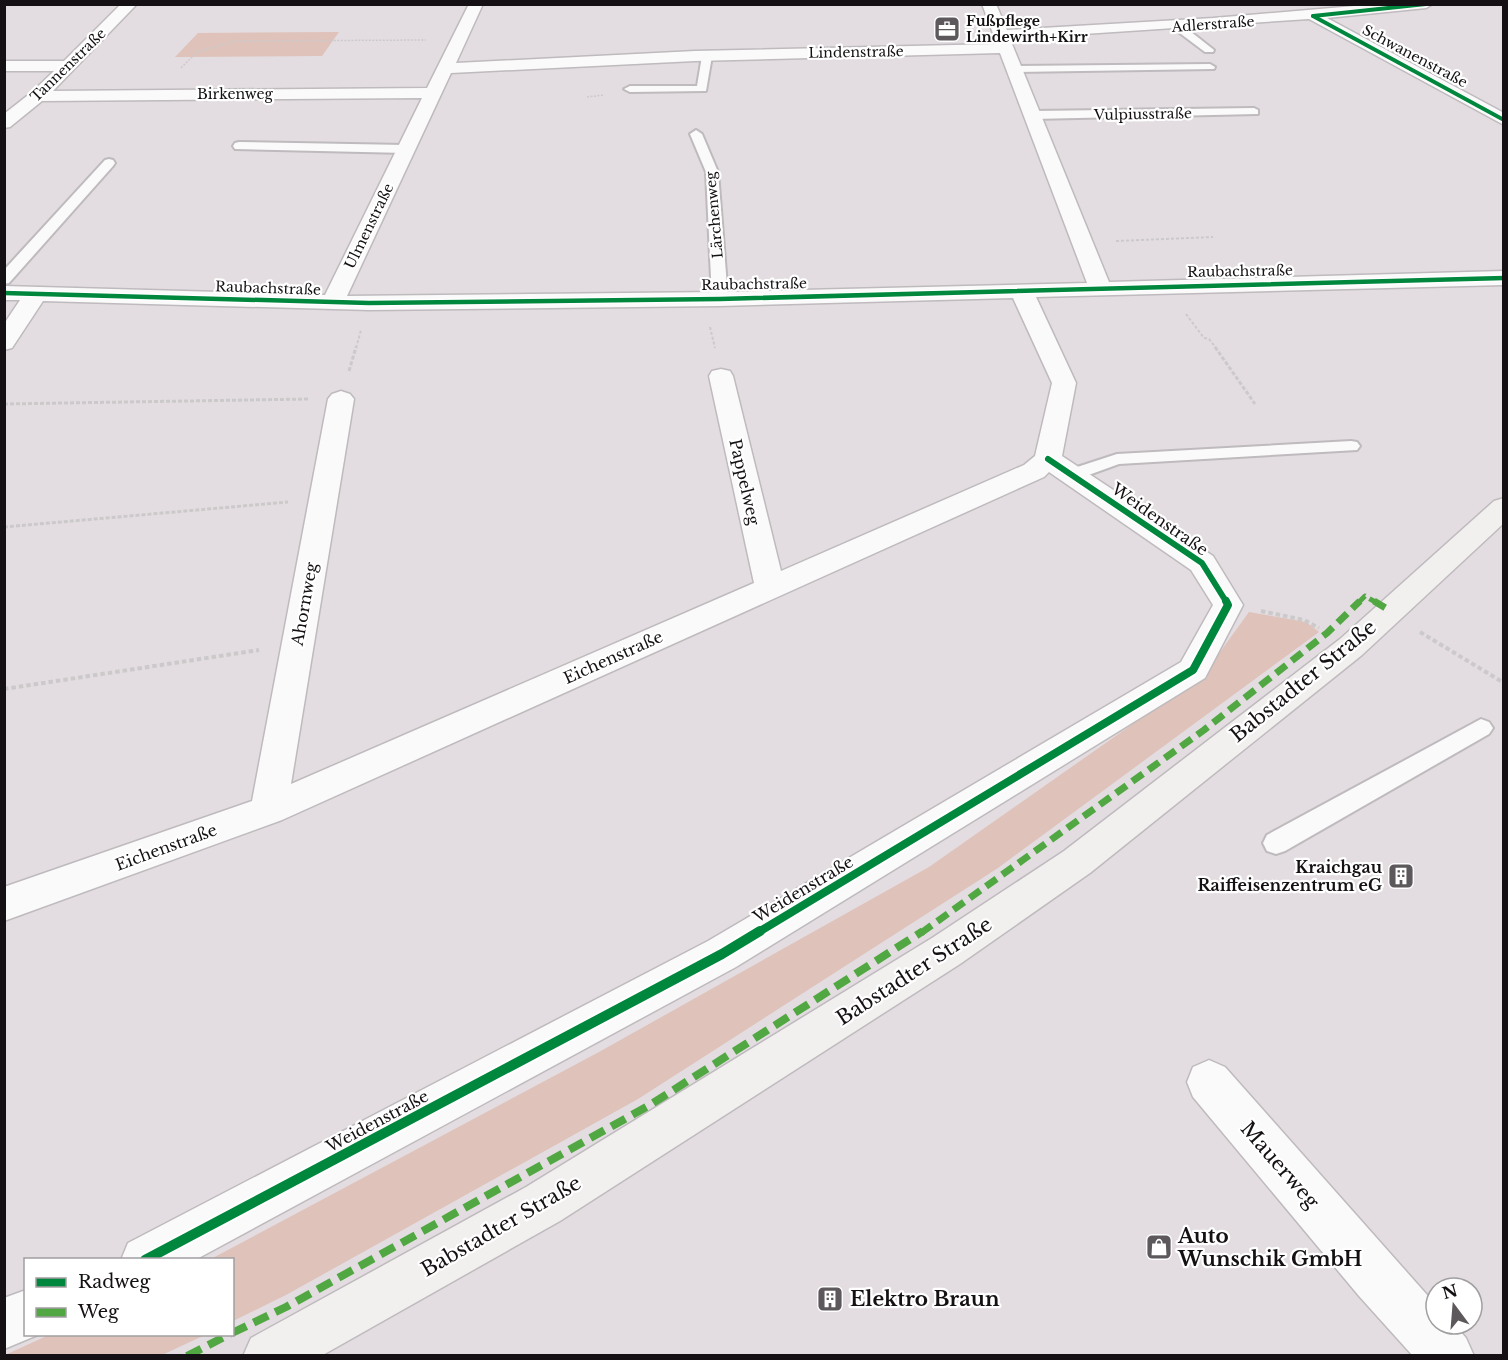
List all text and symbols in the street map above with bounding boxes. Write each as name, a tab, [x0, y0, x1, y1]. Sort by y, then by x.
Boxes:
place label: Fußpflege Lindewirth+Kirr	[966, 12, 1088, 46]
street label: Adlerstraße	[1170, 12, 1255, 36]
office icon: Fußpflege Lindewirth+Kirr	[932, 14, 962, 44]
street label: Schwanenstraße	[1359, 21, 1471, 91]
street label: Tannenstraße	[26, 24, 110, 106]
street label: Lindenstraße	[808, 42, 904, 62]
street label: Birkenweg	[197, 85, 273, 103]
street label: Vulpiusstraße	[1093, 104, 1192, 124]
street label: Lärchenweg	[701, 170, 727, 259]
street label: Ulmenstraße	[341, 180, 397, 272]
street label: Raubachstraße	[1187, 261, 1293, 281]
street label: Raubachstraße	[701, 274, 807, 294]
street label: Raubachstraße	[215, 277, 321, 299]
street label: Pappelweg	[725, 437, 765, 527]
street label: Weidenstraße	[1107, 478, 1212, 560]
street label: Ahornweg	[287, 560, 321, 648]
street label: Babstadter Straße	[1225, 615, 1381, 747]
street label: Eichenstraße	[560, 626, 666, 688]
street label: Eichenstraße	[112, 819, 220, 875]
street label: Weidenstraße	[749, 851, 857, 927]
place label: Kraichgau Raiffeisenzentrum eG	[1197, 857, 1383, 895]
building icon: Kraichgau Raiffeisenzentrum eG	[1386, 861, 1416, 891]
street label: Babstadter Straße	[832, 912, 996, 1030]
street label: Weidenstraße	[321, 1086, 432, 1157]
street label: Mauerweg	[1236, 1117, 1325, 1214]
street label: Babstadter Straße	[417, 1170, 585, 1282]
place label: Auto Wunschik GmbH	[1177, 1224, 1363, 1271]
shop icon: Auto Wunschik GmbH	[1144, 1232, 1174, 1262]
legend	[24, 1258, 234, 1336]
text: Radweg	[78, 1271, 151, 1293]
north arrow	[1424, 1276, 1484, 1336]
text: N	[1440, 1280, 1460, 1303]
building icon: Elektro Braun	[815, 1284, 845, 1314]
place label: Elektro Braun	[850, 1287, 1000, 1311]
text: Weg	[77, 1301, 119, 1323]

